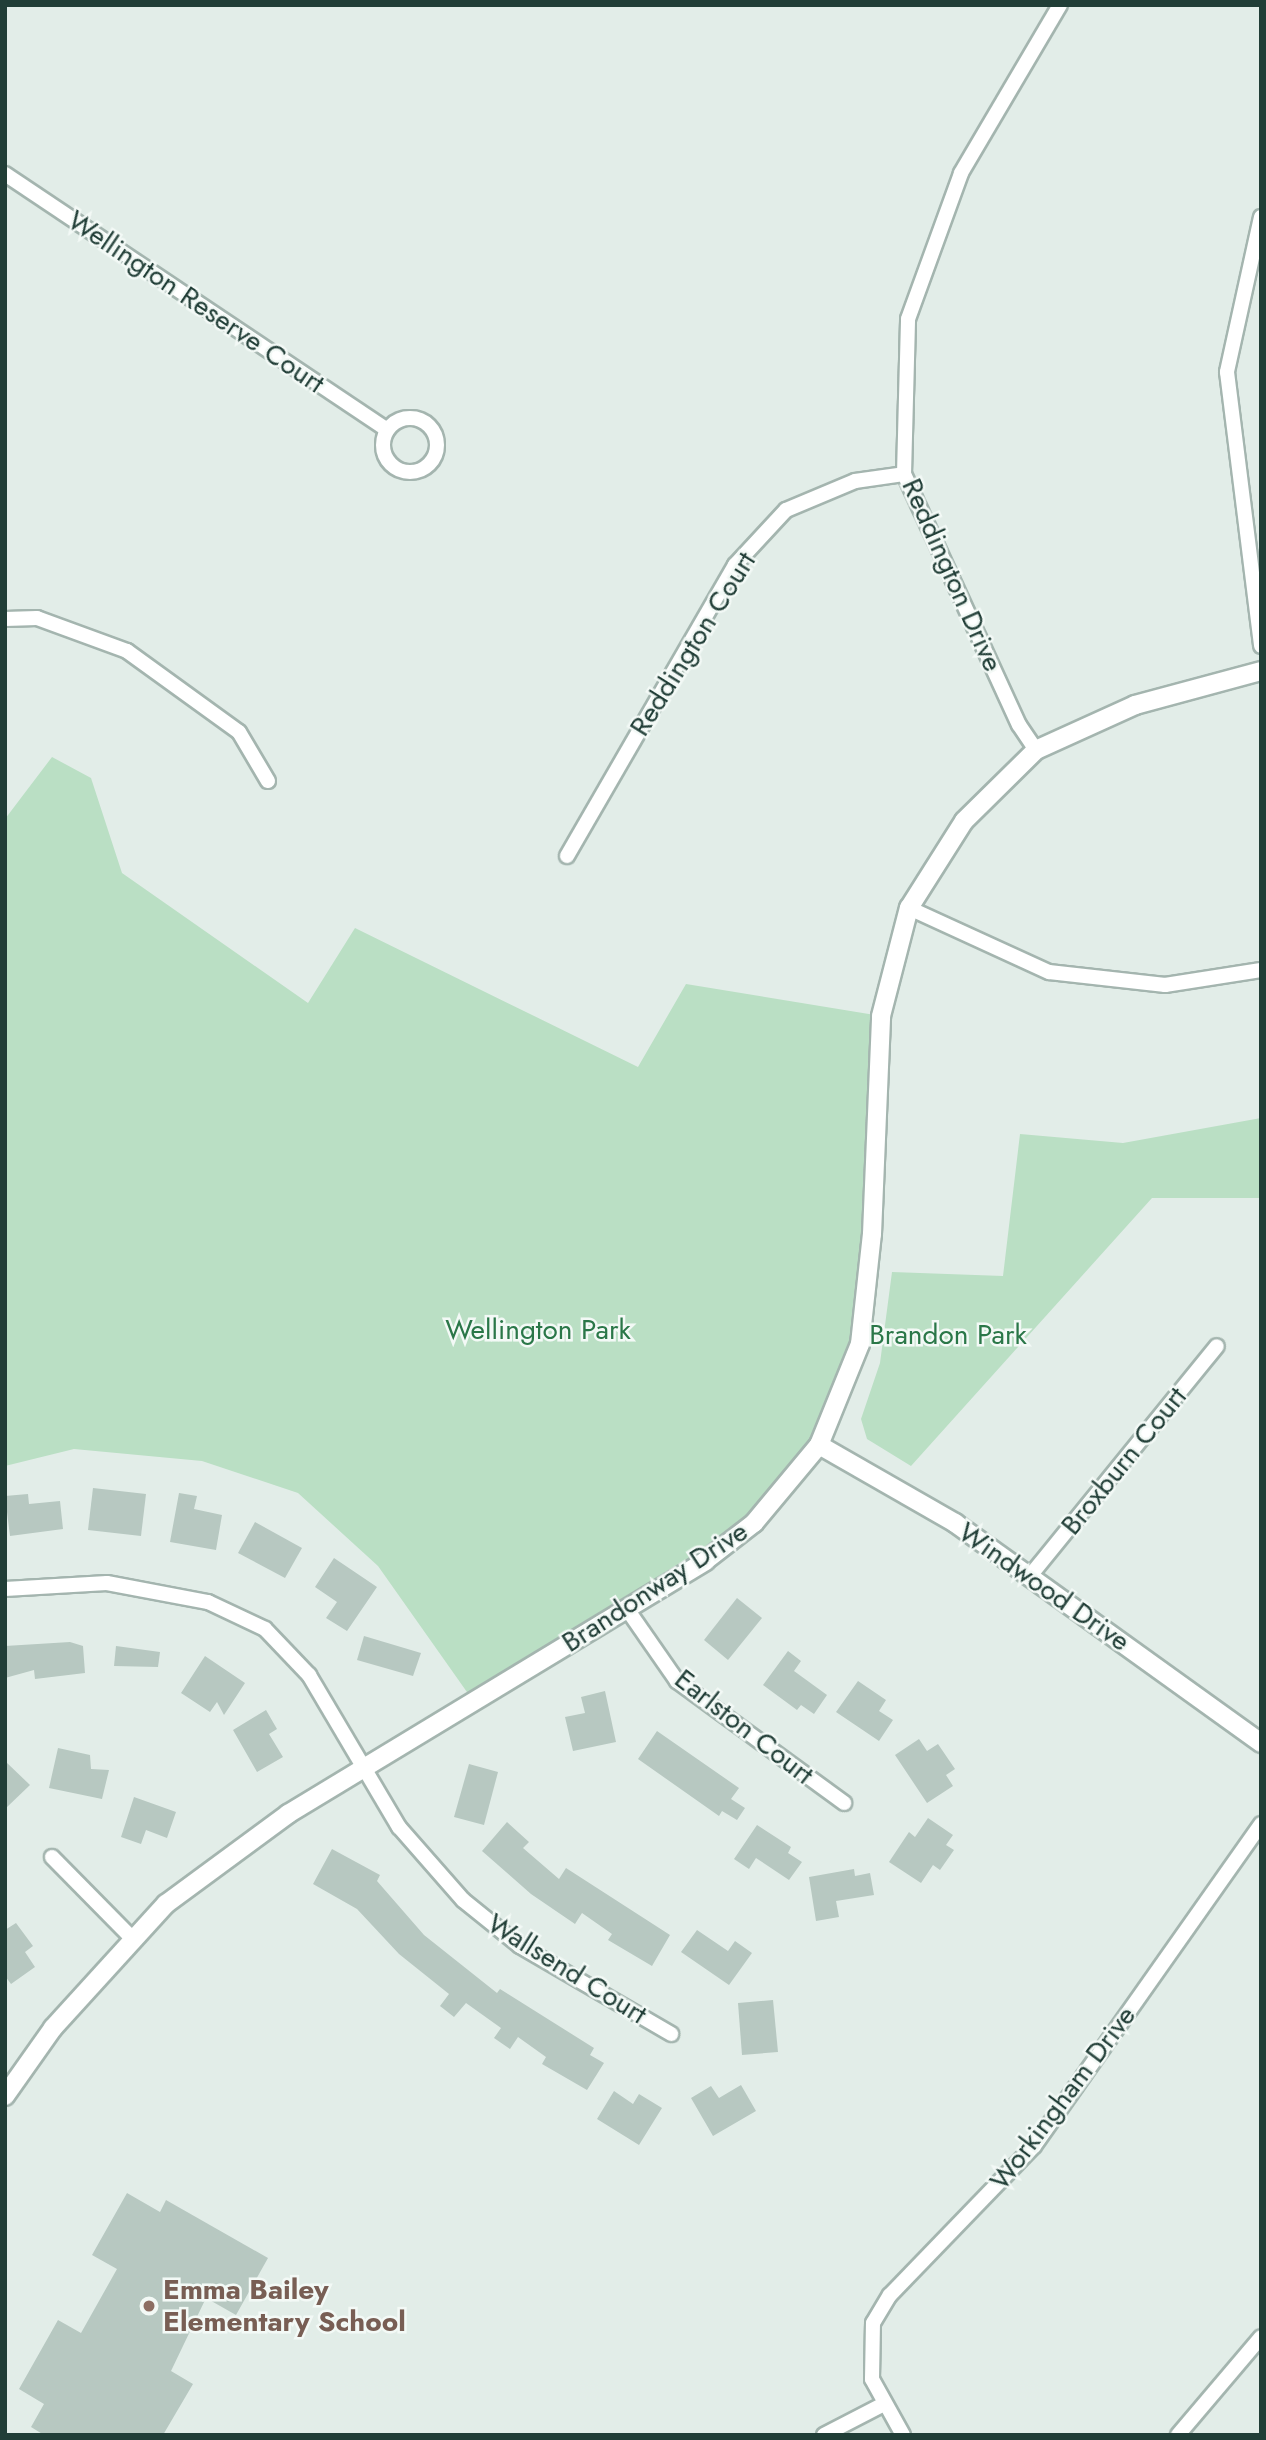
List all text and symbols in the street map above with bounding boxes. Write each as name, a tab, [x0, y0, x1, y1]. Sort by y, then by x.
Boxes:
street label: Wellington Reserve Court	[61, 204, 331, 400]
street label: Reddington Drive	[894, 473, 1010, 677]
street label: Reddington Court	[623, 546, 763, 742]
park label: Wellington Park	[445, 1313, 631, 1347]
park label: Brandon Park	[869, 1318, 1027, 1352]
street label: Broxburn Court	[1054, 1380, 1194, 1542]
street label: Brandonway Drive	[556, 1514, 754, 1660]
street label: Windwood Drive	[952, 1515, 1136, 1659]
street label: Earlston Court	[668, 1662, 820, 1792]
street label: Wallsend Court	[481, 1907, 653, 2031]
street label: Workingham Drive	[983, 2000, 1143, 2196]
place label: Emma Bailey Elementary School	[163, 2273, 406, 2339]
marker: Emma Bailey Elementary School	[141, 2298, 157, 2314]

